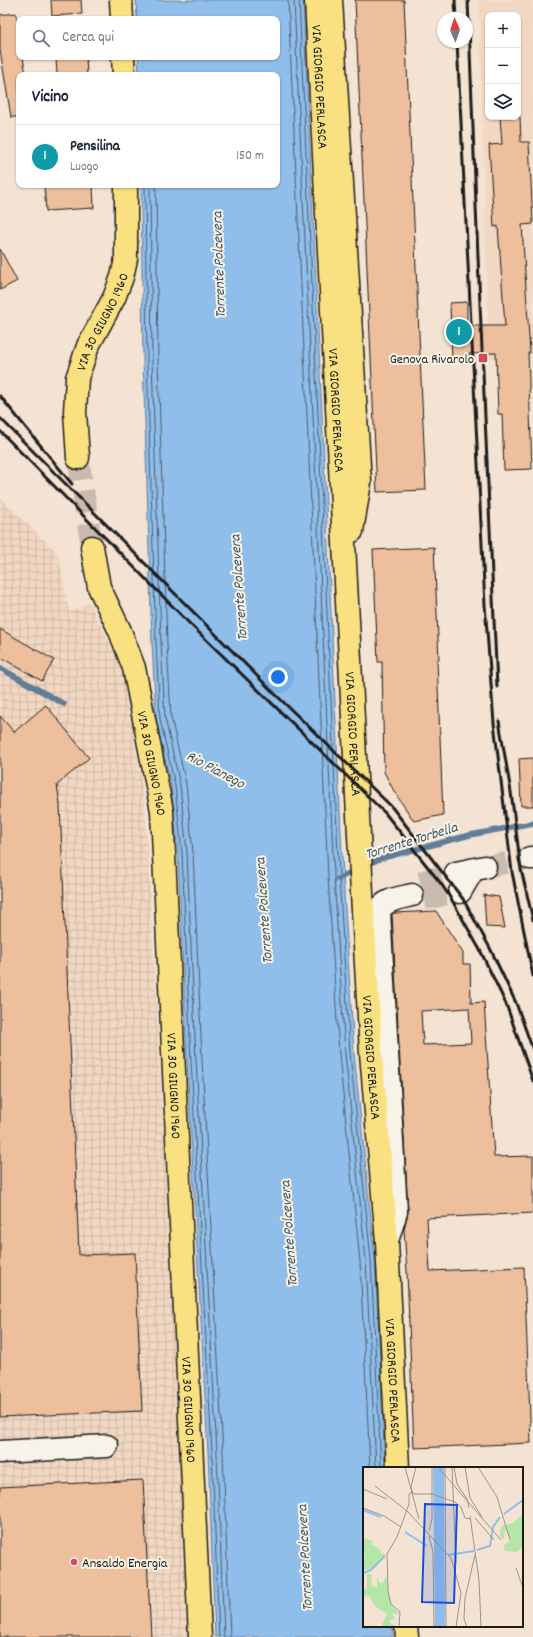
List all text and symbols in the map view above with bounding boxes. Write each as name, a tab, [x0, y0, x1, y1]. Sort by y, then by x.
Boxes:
north arrow	[437, 12, 473, 48]
map controls	[485, 12, 521, 120]
button: +	[485, 12, 521, 48]
search box	[16, 16, 280, 60]
street label: VIA GIORGIO PERLASCA	[305, 24, 332, 150]
icon: search	[30, 27, 52, 49]
text: Cerca qui	[62, 27, 114, 49]
button: −	[485, 48, 521, 84]
button: layers	[485, 84, 521, 120]
text: Vicino	[32, 86, 69, 110]
text: Pensilina	[70, 136, 120, 158]
text: 1	[44, 147, 46, 166]
text: 150 m	[236, 147, 264, 166]
text: Luogo	[70, 158, 98, 177]
water label: Torrente Polcevera	[207, 210, 233, 319]
street label: VIA 30 GIUGNO 1960	[72, 271, 135, 374]
pin: 1	[446, 317, 472, 347]
street label: VIA GIORGIO PERLASCA	[322, 348, 348, 474]
place label: Genova Rivarolo	[390, 350, 474, 370]
marker: Genova Rivarolo	[477, 352, 489, 364]
water label: Torrente Polcevera	[225, 533, 255, 642]
your location	[268, 667, 288, 687]
street label: VIA GIORGIO PERLASCA	[339, 671, 365, 797]
street label: VIA 30 GIUGNO 1960	[131, 709, 170, 816]
water label: Rio Pianego	[182, 746, 249, 796]
water label: Torrente Torbella	[363, 817, 461, 866]
water label: Torrente Polcevera	[250, 856, 280, 965]
street label: VIA GIORGIO PERLASCA	[356, 995, 385, 1121]
street label: VIA 30 GIUGNO 1960	[160, 1033, 185, 1140]
water label: Torrente Polcevera	[275, 1179, 305, 1288]
street label: VIA GIORGIO PERLASCA	[379, 1318, 405, 1444]
street label: VIA 30 GIUGNO 1960	[175, 1356, 200, 1463]
inset map	[363, 1467, 523, 1627]
water label: Torrente Polcevera	[292, 1503, 320, 1612]
place label: Ansaldo Energia	[82, 1554, 168, 1574]
marker: Ansaldo Energia	[69, 1557, 79, 1567]

